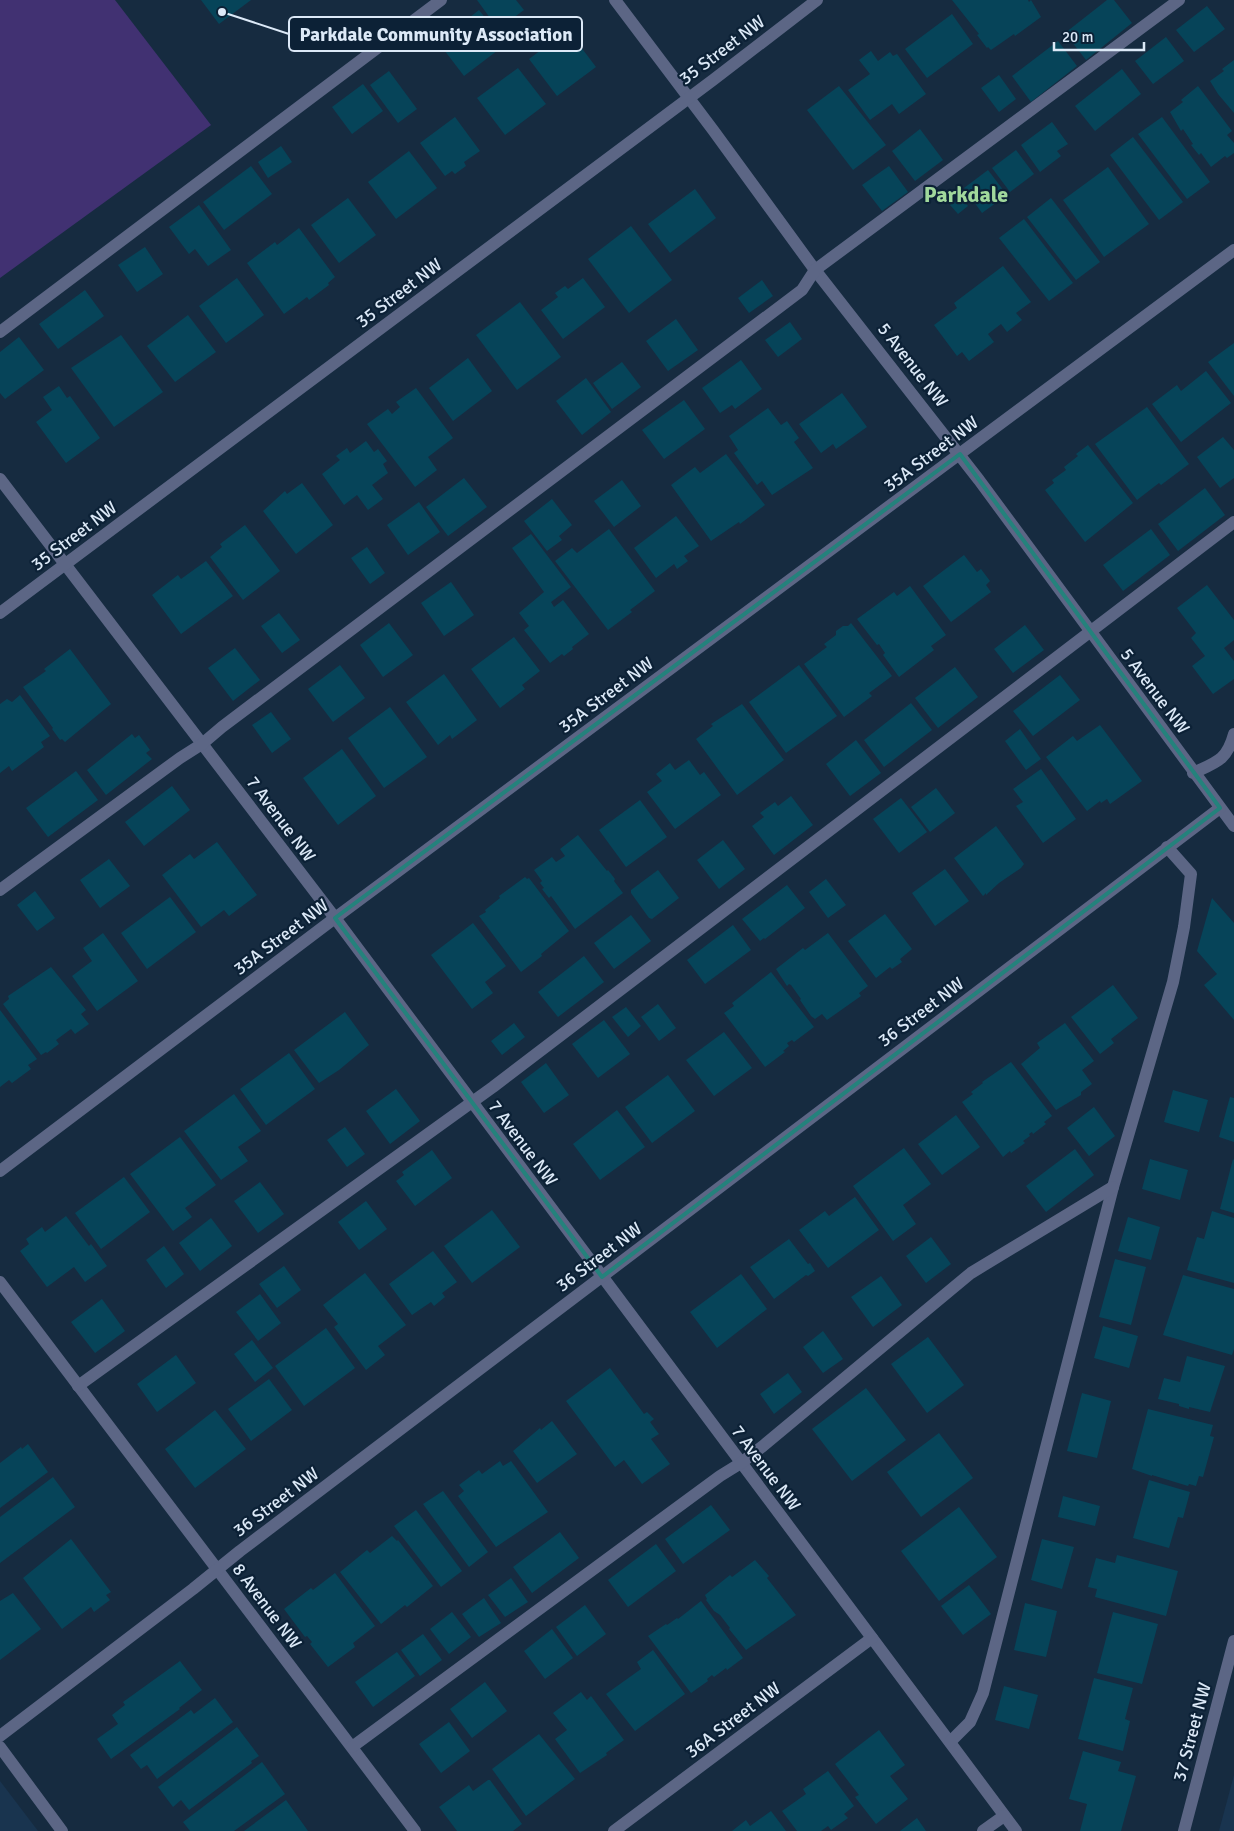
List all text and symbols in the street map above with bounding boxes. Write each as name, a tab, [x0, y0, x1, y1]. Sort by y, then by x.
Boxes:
street label: 35 Street NW	[675, 11, 769, 89]
callout: Parkdale Community Association	[289, 17, 582, 51]
scale bar	[1054, 20, 1144, 52]
text: Parkdale Community Association	[299, 23, 573, 47]
text: 20 m	[1062, 28, 1093, 46]
district label: Parkdale	[924, 181, 1008, 208]
street label: 35 Street NW	[352, 254, 446, 332]
street label: 5 Avenue NW	[873, 318, 953, 412]
street label: 35A Street NW	[879, 411, 983, 497]
street label: 35 Street NW	[27, 497, 121, 575]
street label: 5 Avenue NW	[1116, 644, 1194, 738]
street label: 35A Street NW	[554, 652, 658, 738]
street label: 7 Avenue NW	[242, 772, 320, 866]
street label: 35A Street NW	[229, 894, 333, 980]
street label: 36 Street NW	[874, 973, 968, 1051]
street label: 7 Avenue NW	[484, 1096, 562, 1190]
street label: 36 Street NW	[552, 1218, 646, 1296]
street label: 7 Avenue NW	[727, 1421, 805, 1515]
street label: 36 Street NW	[229, 1463, 323, 1541]
street label: 8 Avenue NW	[228, 1559, 306, 1653]
street label: 36A Street NW	[681, 1677, 785, 1763]
street label: 37 Street NW	[1168, 1680, 1216, 1784]

